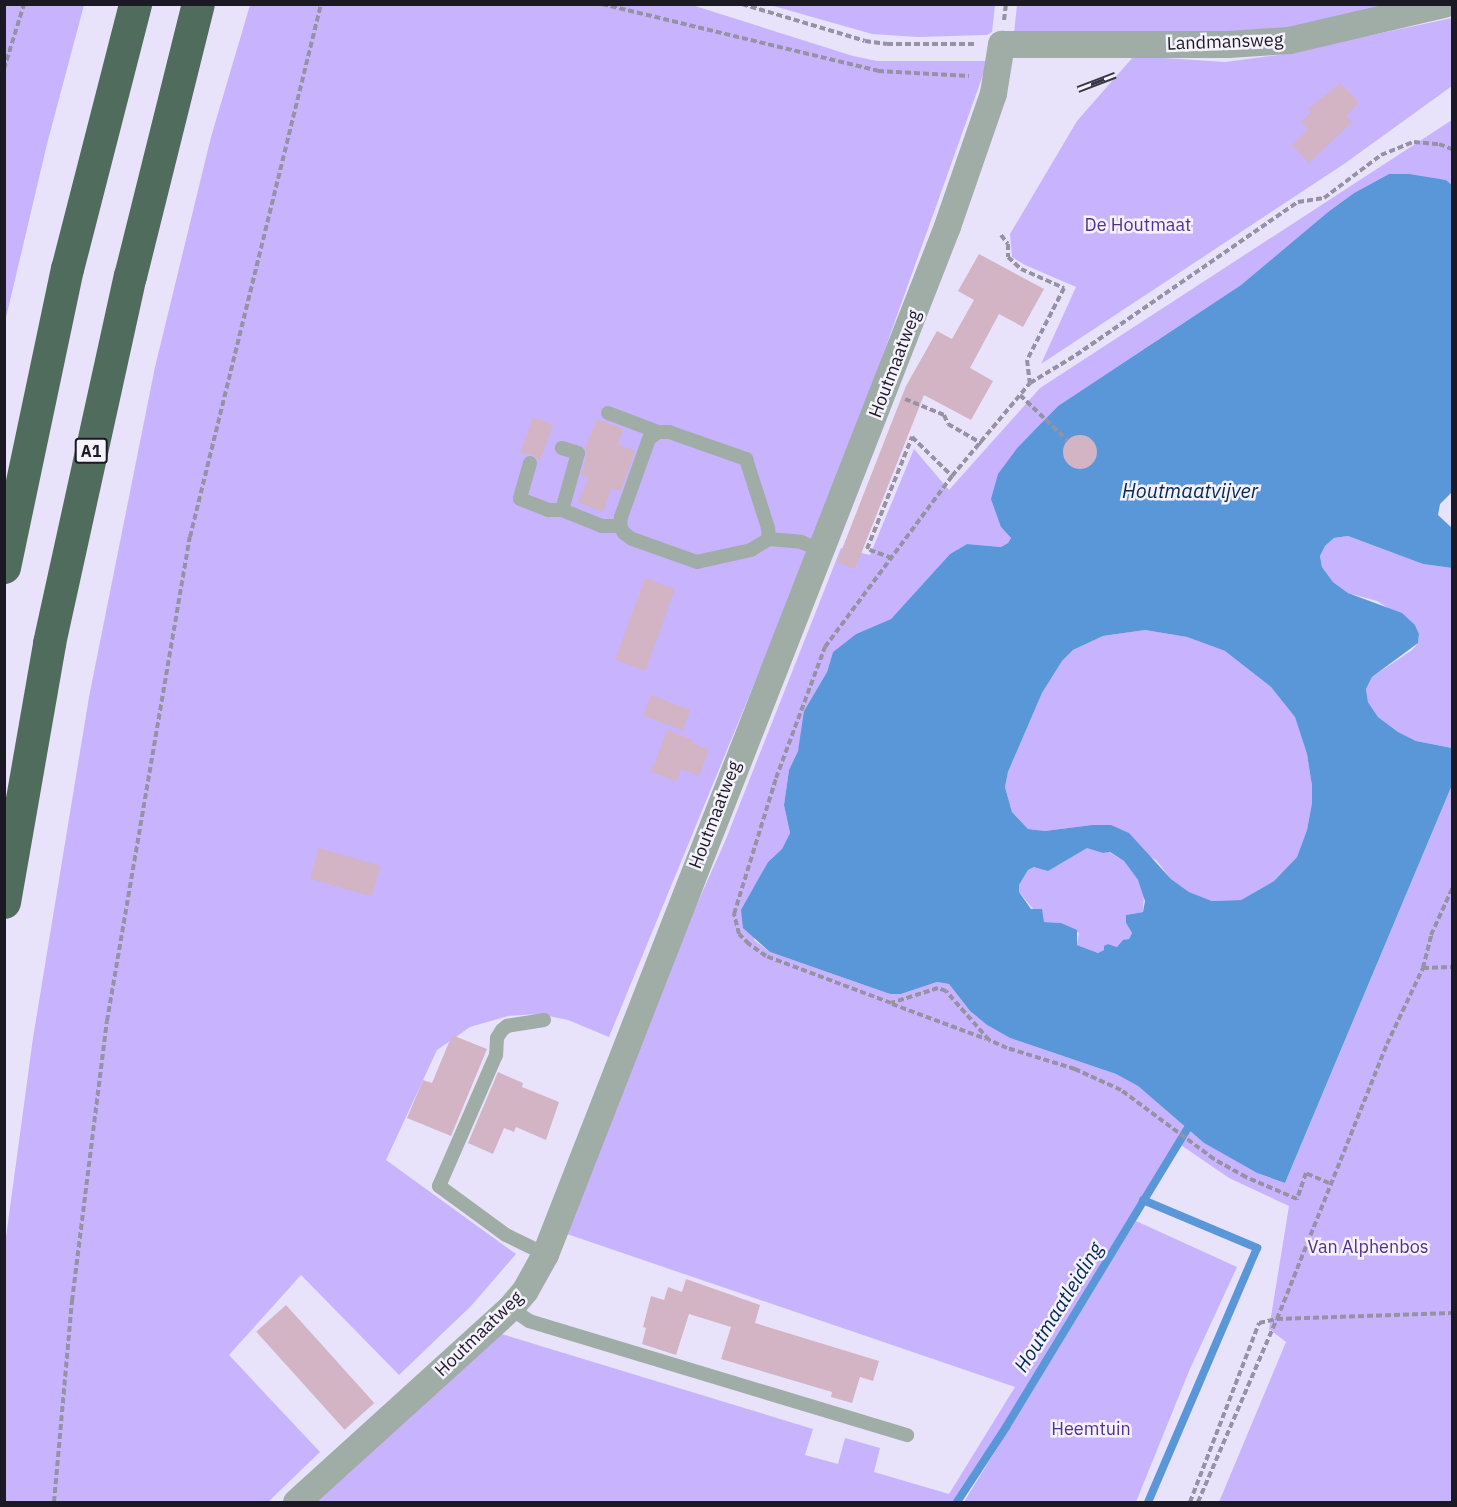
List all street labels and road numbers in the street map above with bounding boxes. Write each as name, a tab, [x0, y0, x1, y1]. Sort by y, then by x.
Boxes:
street label: Landmansweg	[1166, 29, 1284, 55]
street label: Houtmaatweg	[865, 307, 925, 421]
road number: A1	[74, 438, 107, 464]
street label: Houtmaatweg	[685, 758, 745, 872]
street label: Houtmaatweg	[431, 1287, 527, 1381]

